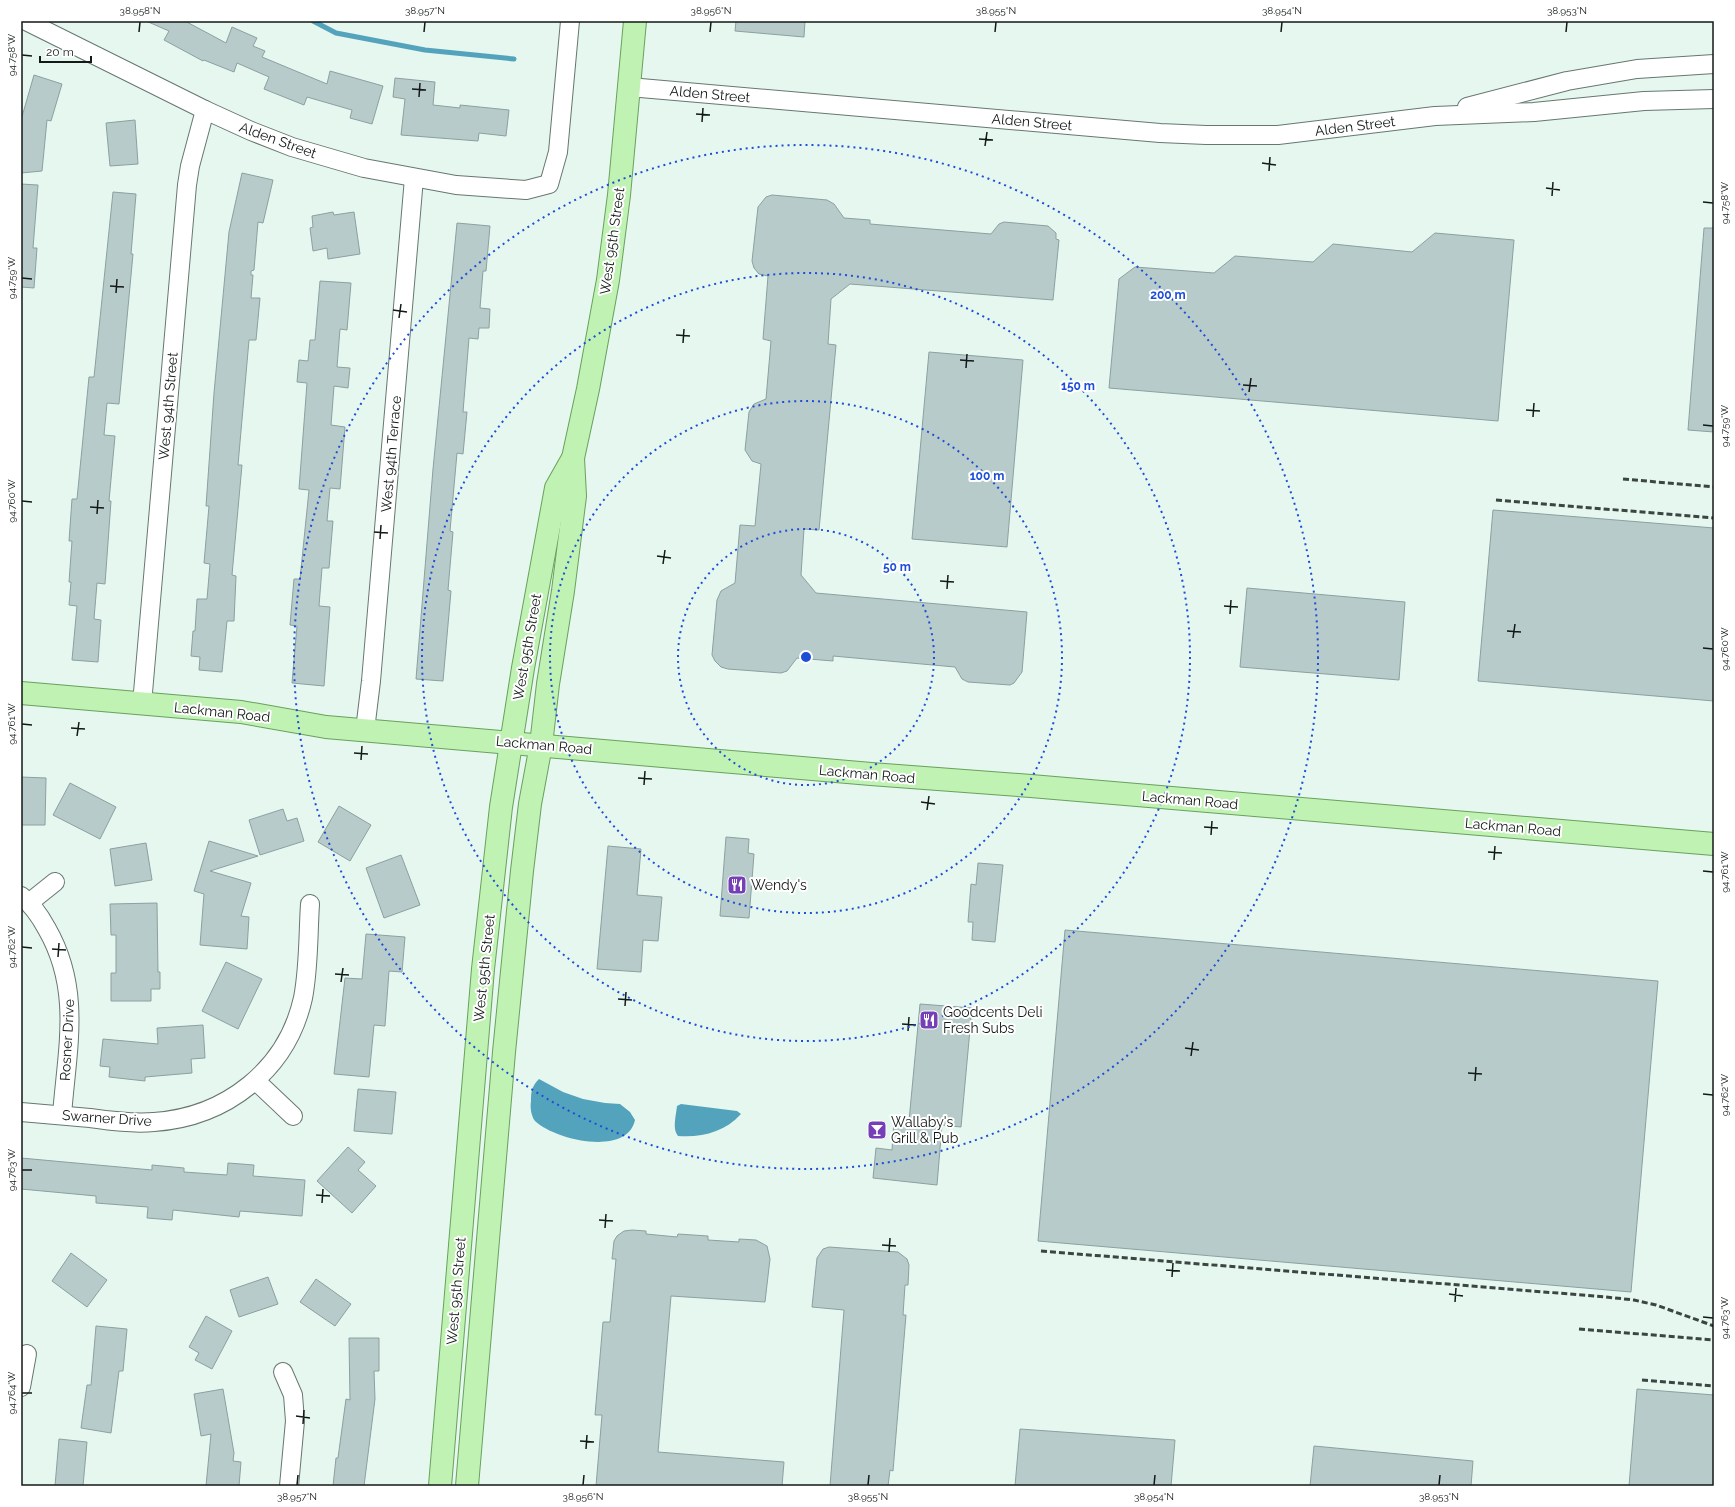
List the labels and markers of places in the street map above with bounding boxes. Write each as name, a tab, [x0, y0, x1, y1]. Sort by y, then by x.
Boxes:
centre of rings	[799, 650, 813, 664]
restaurant icon: Wendy's	[726, 874, 748, 896]
place label: Wendy's	[751, 877, 807, 893]
place label: Goodcents Deli Fresh Subs	[943, 1004, 1042, 1036]
restaurant icon: Goodcents Deli Fresh Subs	[918, 1009, 940, 1031]
place label: Wallaby's Grill & Pub	[891, 1114, 959, 1146]
bar icon: Wallaby's Grill & Pub	[866, 1119, 888, 1141]

